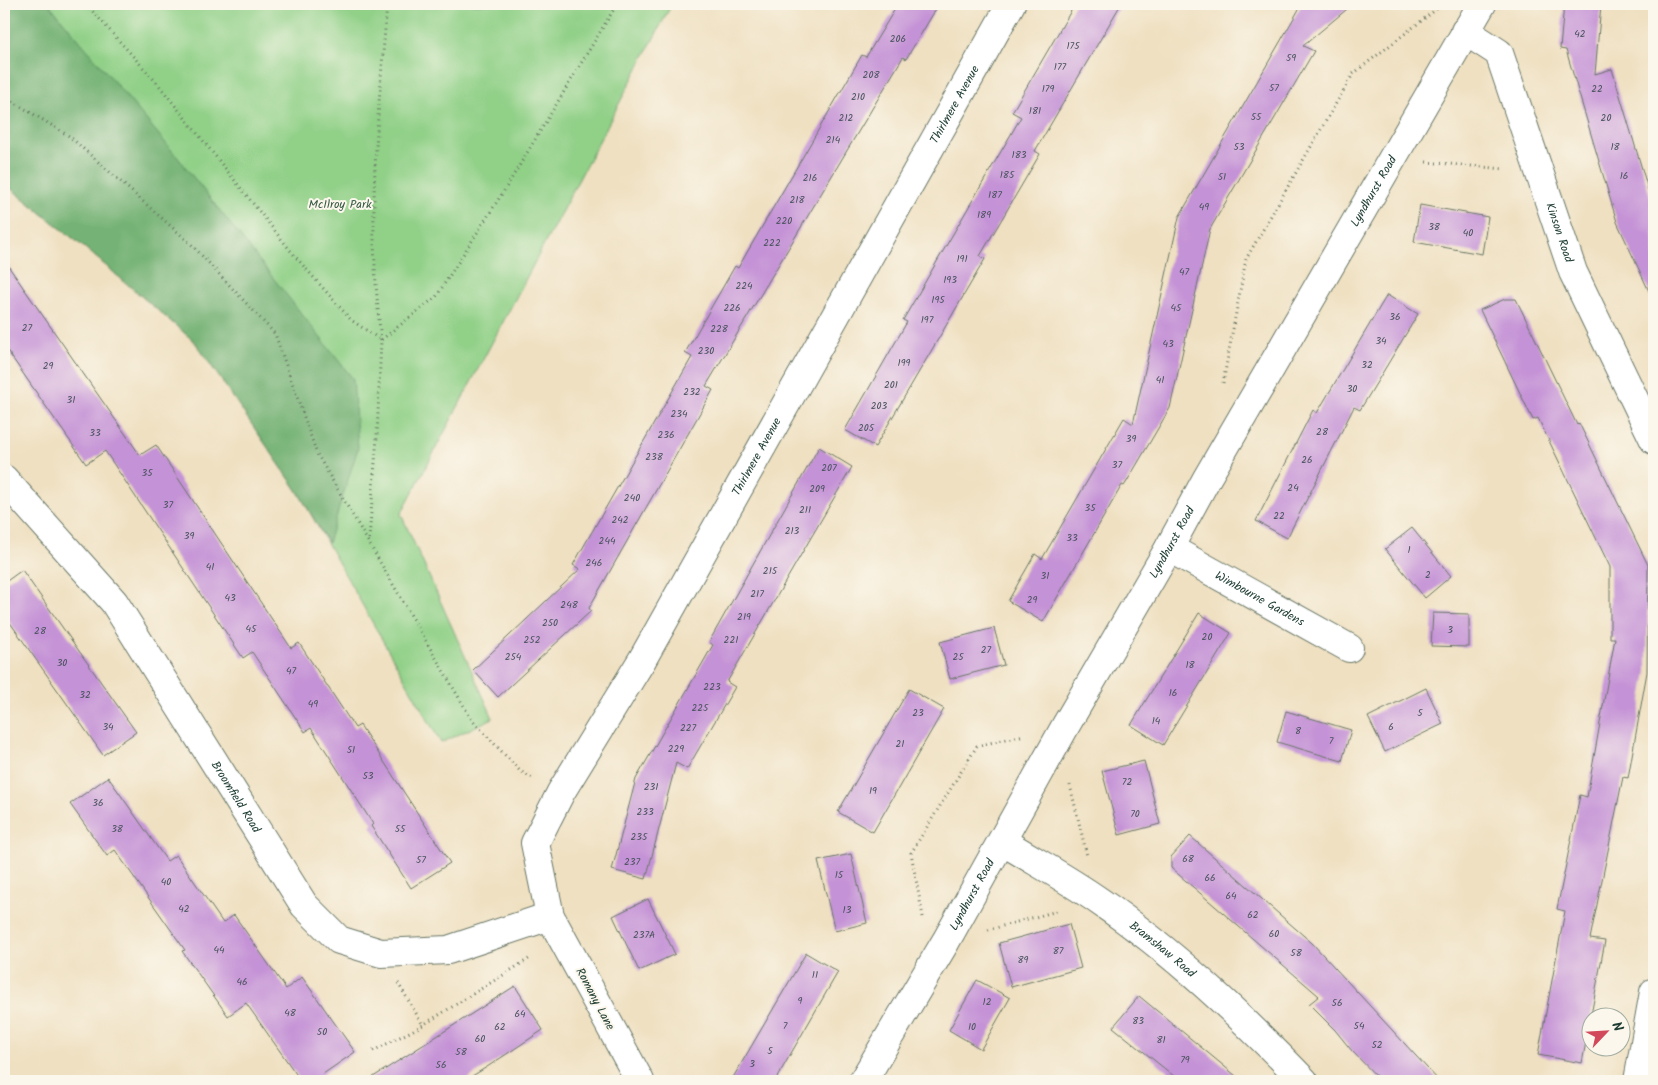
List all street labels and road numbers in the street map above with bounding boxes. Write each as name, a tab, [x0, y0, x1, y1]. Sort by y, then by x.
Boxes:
street label: Thirlmere Avenue	[925, 61, 984, 147]
street label: Lyndhurst Road	[1345, 151, 1402, 230]
street label: Kinson Road	[1541, 200, 1579, 266]
street label: Thirlmere Avenue	[727, 413, 786, 499]
street label: Lyndhurst Road	[1144, 502, 1200, 582]
street label: Wimbourne Gardens	[1212, 566, 1308, 631]
street label: Broomfield Road	[206, 757, 266, 837]
street label: Lyndhurst Road	[944, 854, 1000, 934]
street label: Bramshaw Road	[1125, 916, 1201, 983]
street label: Romany Lane	[571, 964, 620, 1034]

